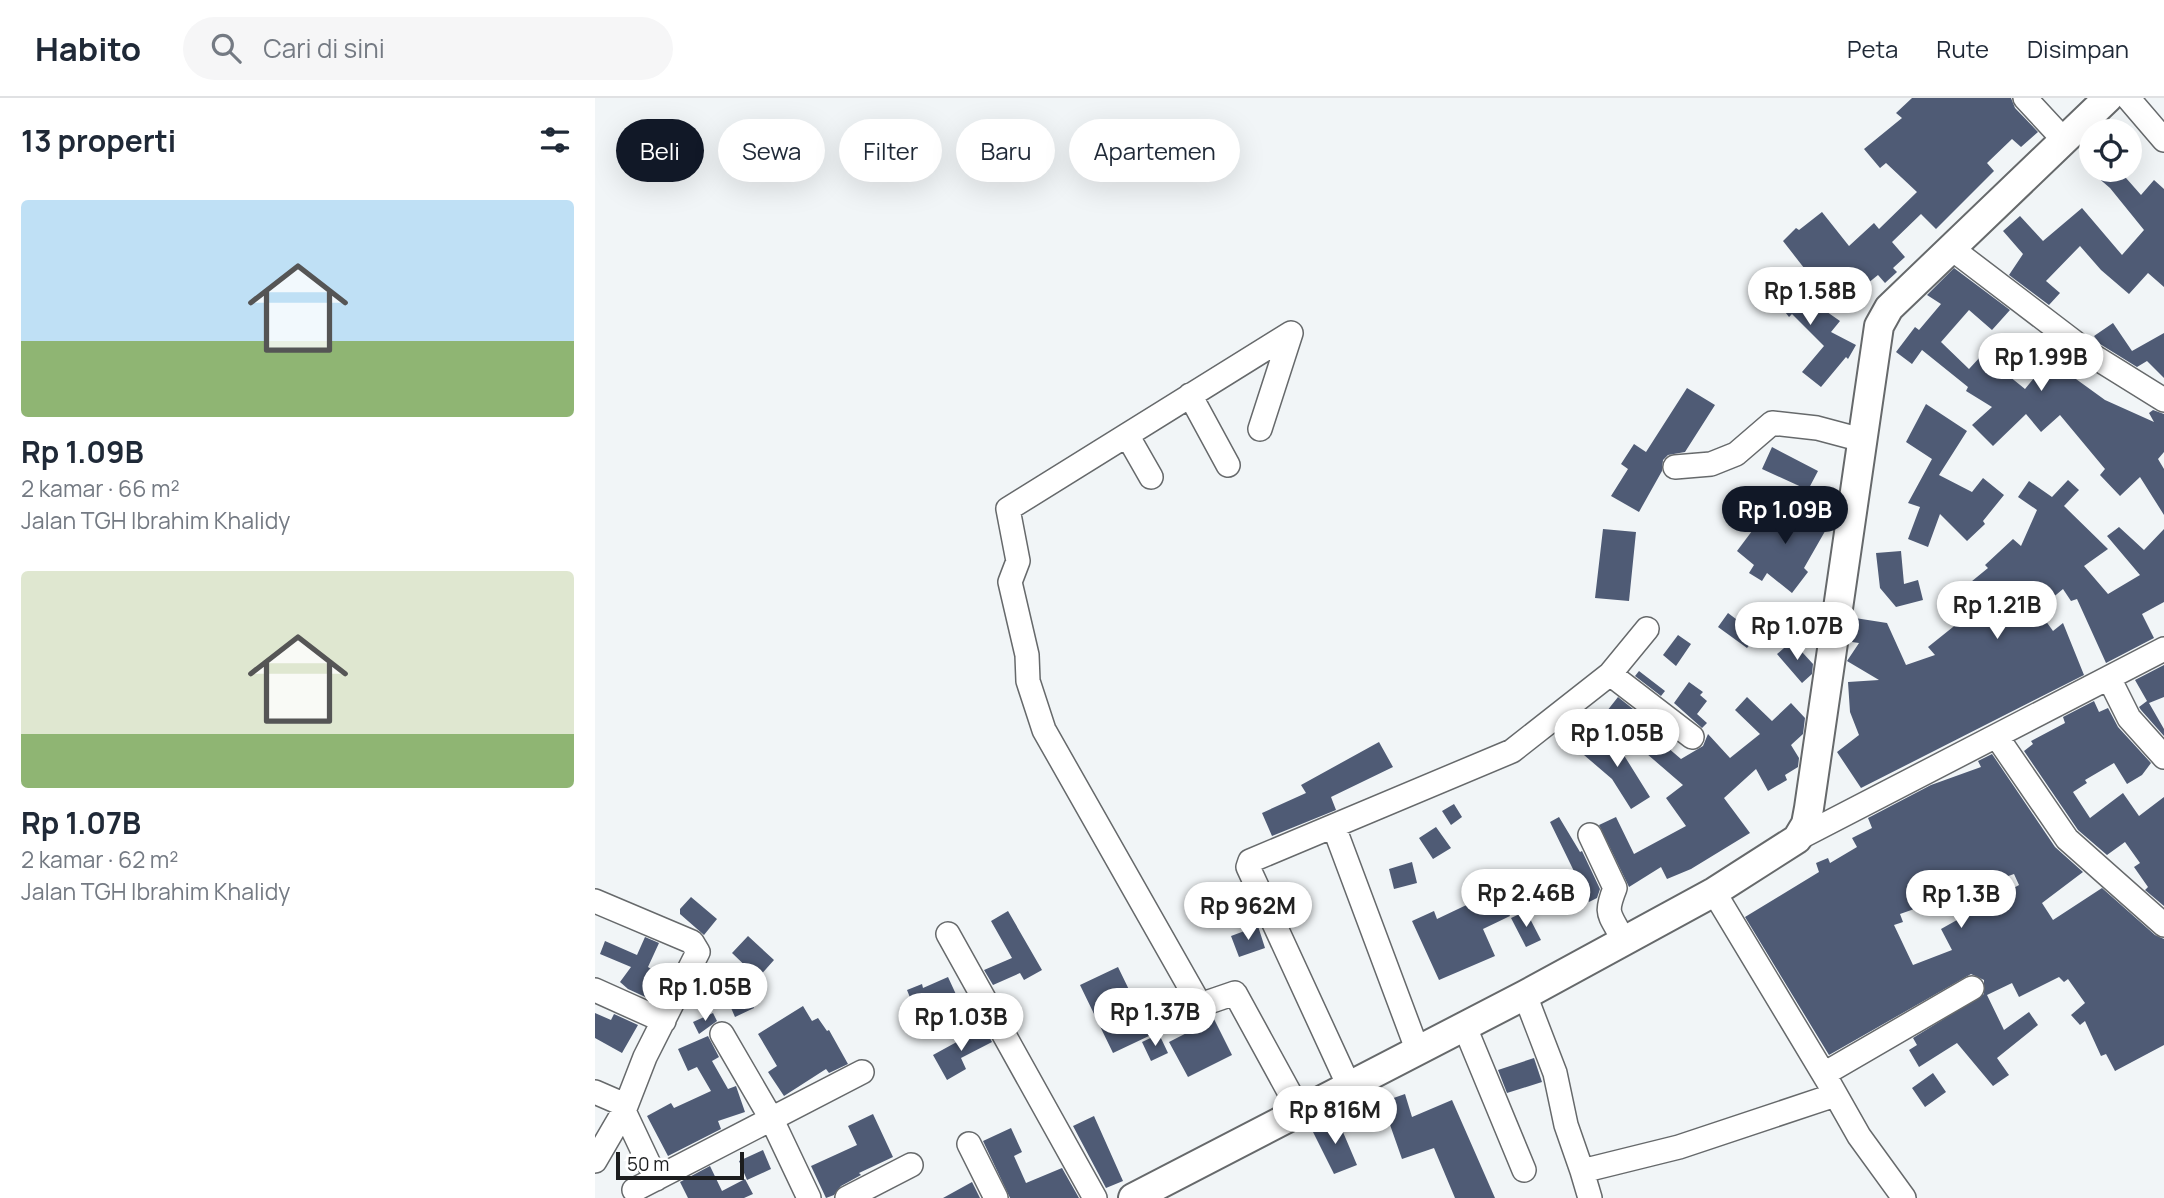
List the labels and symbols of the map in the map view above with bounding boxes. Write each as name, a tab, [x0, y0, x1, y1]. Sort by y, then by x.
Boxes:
pin: Rp 1.58B	[1738, 268, 1882, 327]
pin: Rp 1.99B	[1969, 334, 2113, 393]
pin: Rp 1.09B	[1713, 486, 1857, 546]
pin: Rp 1.21B	[1925, 582, 2069, 641]
pin: Rp 1.07B	[1725, 602, 1869, 662]
pin: Rp 1.05B	[1545, 710, 1689, 769]
pin: Rp 2.46B	[1454, 870, 1598, 929]
pin: Rp 1.3B	[1896, 870, 2026, 930]
pin: Rp 962M	[1183, 882, 1313, 942]
pin: Rp 1.05B	[633, 964, 777, 1023]
pin: Rp 1.37B	[1083, 988, 1227, 1048]
pin: Rp 1.03B	[889, 993, 1033, 1053]
pin: Rp 816M	[1270, 1086, 1400, 1146]
scale bar	[616, 1149, 744, 1181]

